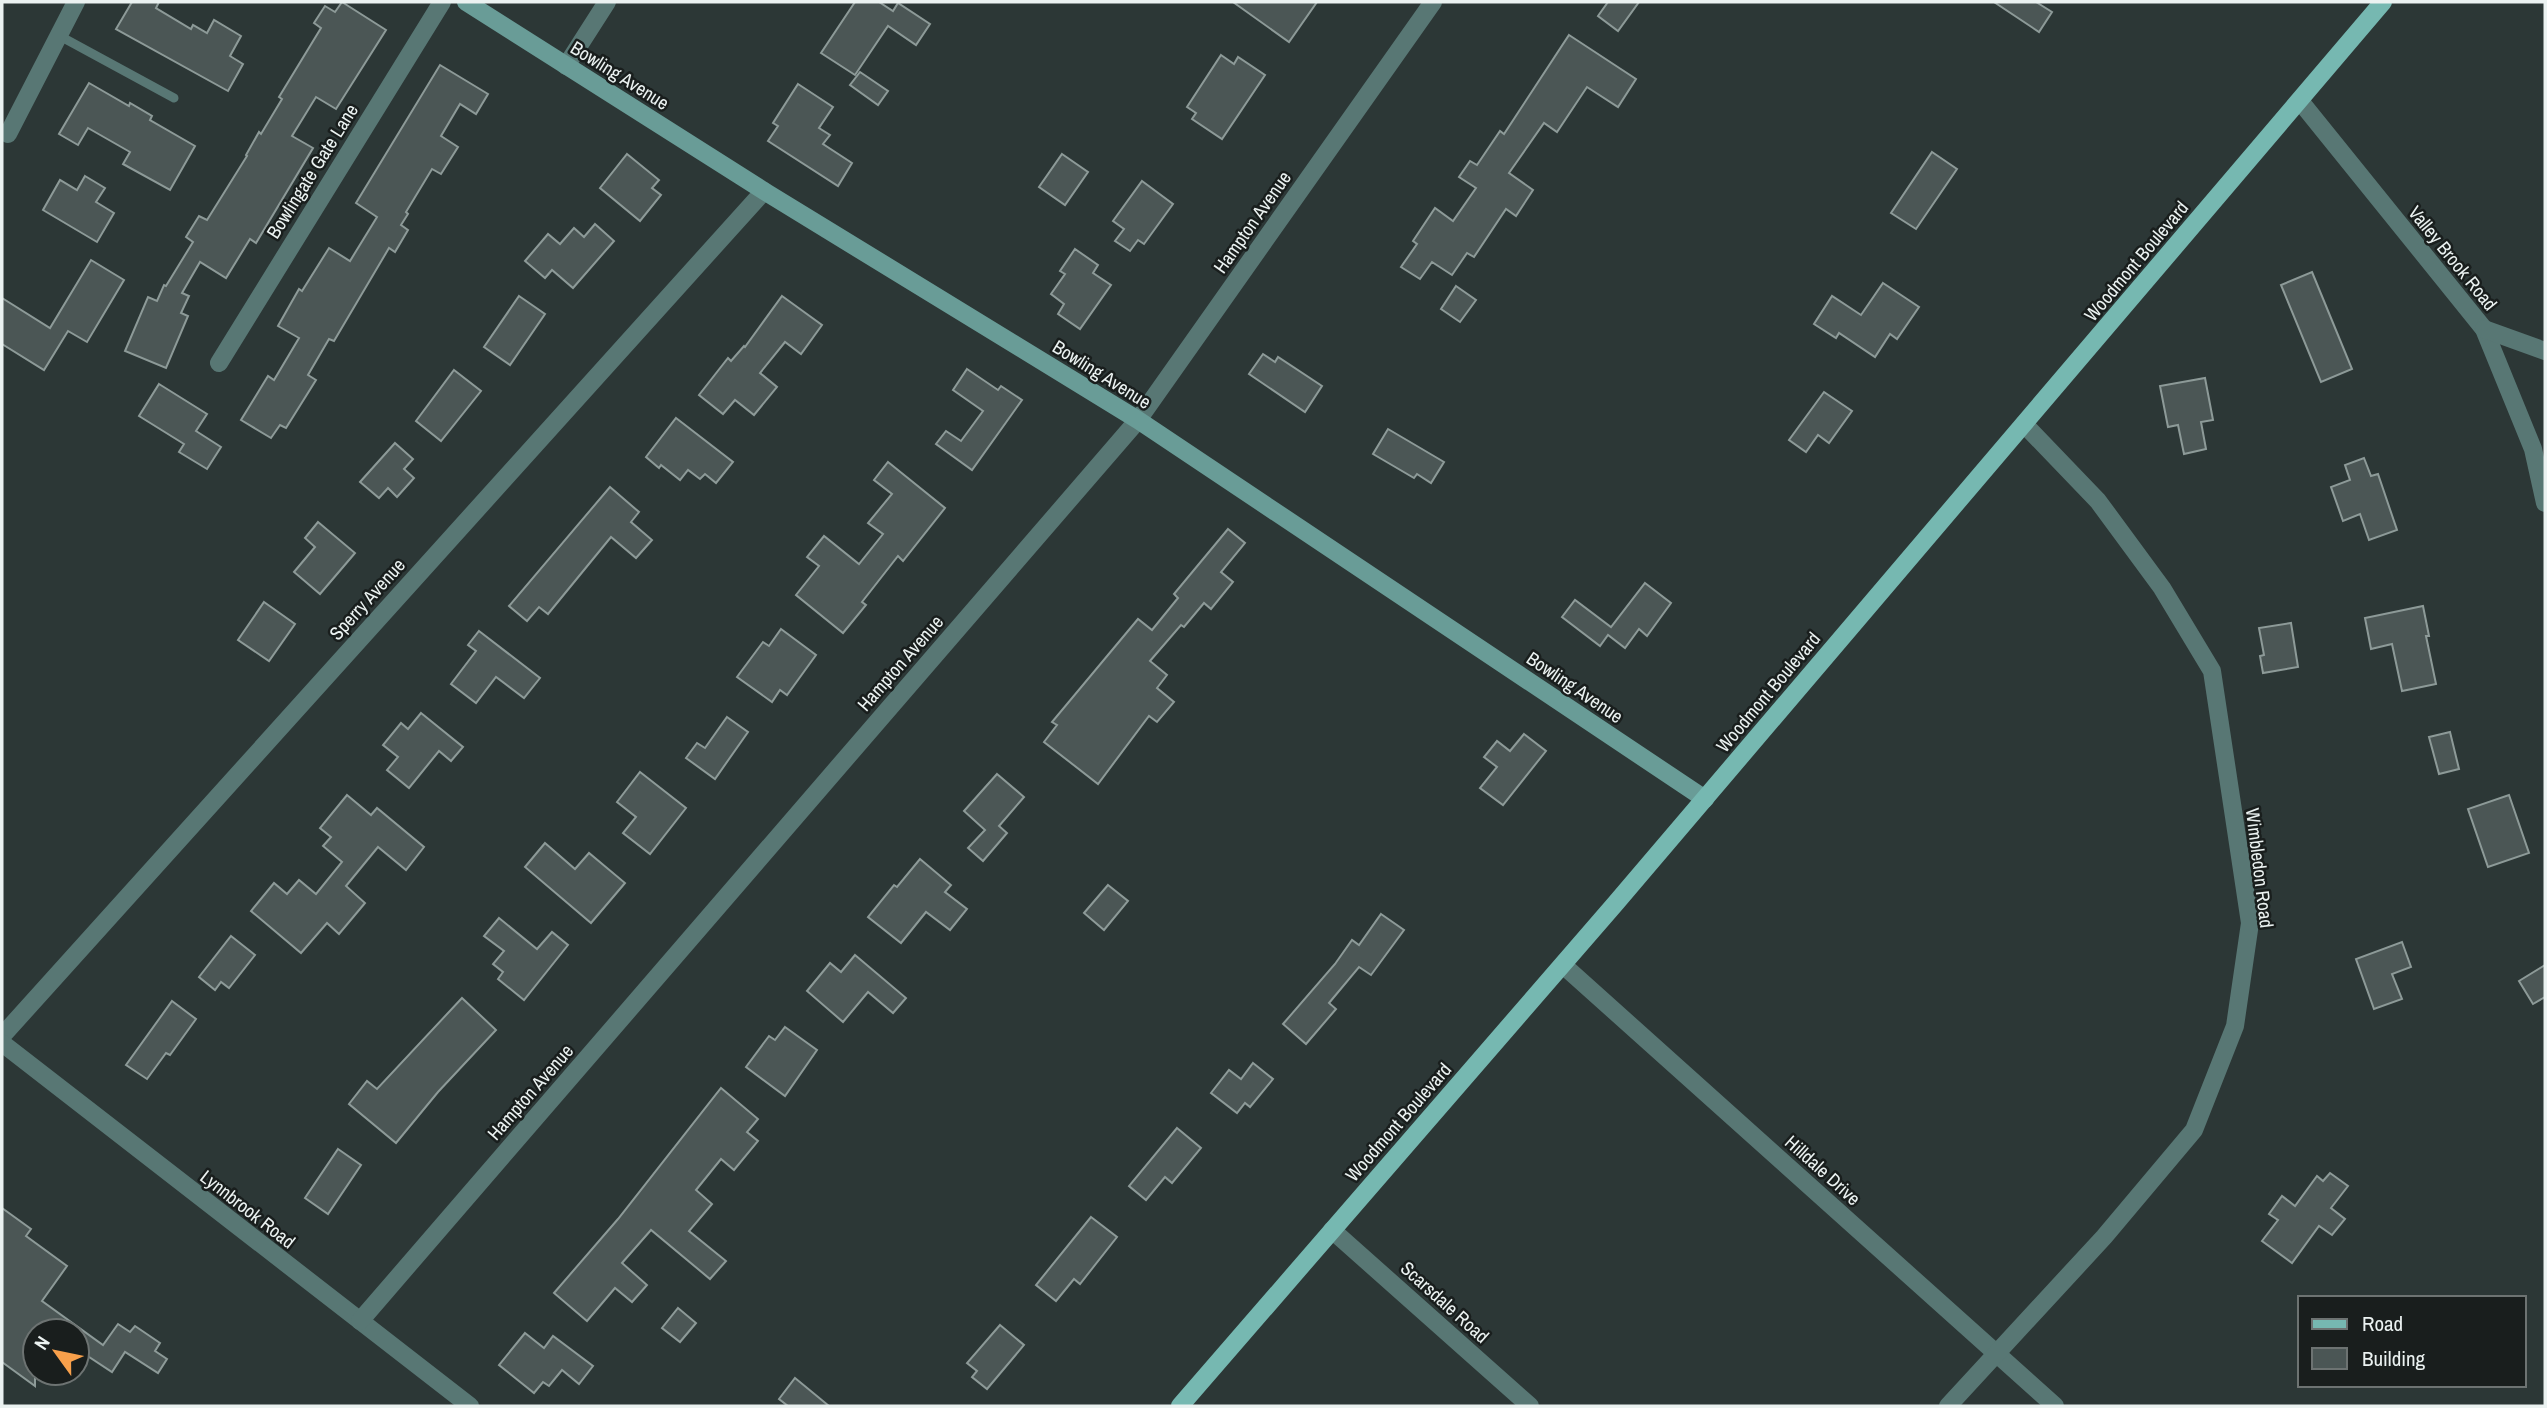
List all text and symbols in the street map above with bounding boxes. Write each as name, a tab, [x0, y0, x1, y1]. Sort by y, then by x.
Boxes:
street label: Bowling Avenue	[566, 34, 674, 116]
street label: Bowlingate Gate Lane	[260, 99, 364, 243]
street label: Hampton Avenue	[1207, 166, 1297, 278]
street label: Woodmont Boulevard	[2078, 195, 2194, 327]
street label: Valley Brook Road	[2403, 200, 2503, 316]
street label: Bowling Avenue	[1048, 333, 1156, 415]
street label: Sperry Avenue	[323, 552, 411, 646]
street label: Hampton Avenue	[851, 609, 949, 717]
street label: Woodmont Boulevard	[1710, 626, 1826, 758]
street label: Bowling Avenue	[1522, 645, 1628, 729]
street label: Wimbledon Road	[2240, 807, 2280, 929]
street label: Hampton Avenue	[481, 1038, 579, 1146]
street label: Woodmont Boulevard	[1339, 1057, 1457, 1187]
street label: Hilldale Drive	[1780, 1129, 1866, 1211]
street label: Lynnbrook Road	[195, 1164, 301, 1254]
street label: Scarsdale Road	[1395, 1255, 1495, 1349]
legend	[2298, 1296, 2526, 1387]
text: Road	[2362, 1309, 2403, 1338]
north arrow	[21, 1317, 91, 1387]
text: N	[28, 1331, 56, 1355]
text: Building	[2362, 1344, 2426, 1373]

